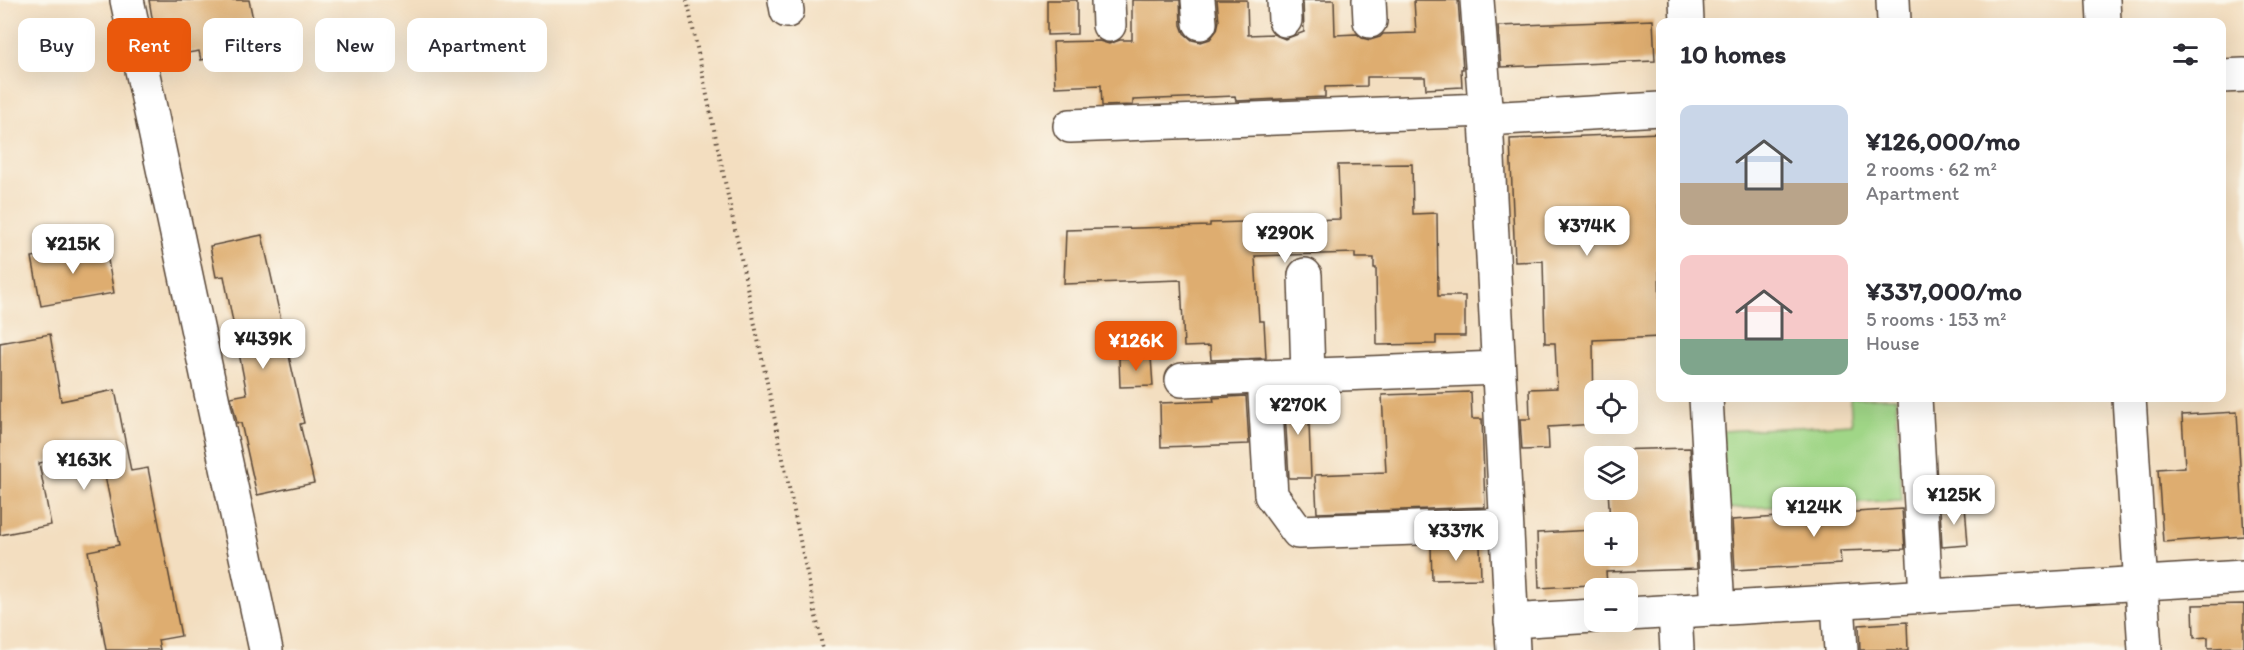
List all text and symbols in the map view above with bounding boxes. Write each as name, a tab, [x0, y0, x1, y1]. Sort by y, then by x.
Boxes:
chip: Buy	[18, 18, 95, 72]
chip: Rent	[107, 18, 191, 72]
chip: Filters	[203, 18, 303, 72]
chip: New	[315, 18, 395, 72]
chip: Apartment	[407, 18, 547, 72]
text: 10 homes	[1680, 38, 1786, 70]
icon: filters	[2169, 38, 2202, 71]
text: ¥126,000/mo	[1866, 125, 2020, 157]
icon: home	[1728, 129, 1800, 201]
text: 2 rooms · 62 m²	[1866, 157, 1997, 181]
text: Apartment	[1866, 181, 1959, 205]
pin: ¥374K	[1545, 206, 1629, 257]
pin: ¥290K	[1243, 213, 1327, 264]
text: ¥374K	[1559, 213, 1615, 237]
text: ¥290K	[1256, 220, 1314, 244]
pin: ¥215K	[31, 224, 115, 275]
text: ¥215K	[46, 231, 100, 255]
text: ¥337,000/mo	[1866, 275, 2022, 307]
icon: home	[1728, 279, 1800, 351]
text: 5 rooms · 153 m²	[1866, 307, 2006, 331]
pin: ¥439K	[221, 319, 305, 370]
pin: ¥126K	[1094, 321, 1178, 372]
text: ¥439K	[234, 326, 292, 350]
text: ¥126K	[1109, 328, 1163, 352]
text: House	[1866, 331, 1920, 355]
map controls	[1584, 380, 1638, 632]
button: locate	[1584, 380, 1638, 434]
pin: ¥270K	[1256, 385, 1340, 436]
text: ¥270K	[1270, 392, 1326, 416]
pin: ¥163K	[42, 440, 126, 491]
button: layers	[1584, 446, 1638, 500]
text: ¥163K	[57, 447, 111, 471]
pin: ¥125K	[1912, 475, 1996, 526]
text: ¥125K	[1927, 482, 1981, 506]
pin: ¥124K	[1772, 487, 1856, 538]
text: ¥124K	[1786, 494, 1842, 518]
pin: ¥337K	[1414, 511, 1498, 562]
button: +	[1584, 512, 1638, 566]
text: ¥337K	[1428, 518, 1484, 542]
button: −	[1584, 578, 1638, 632]

